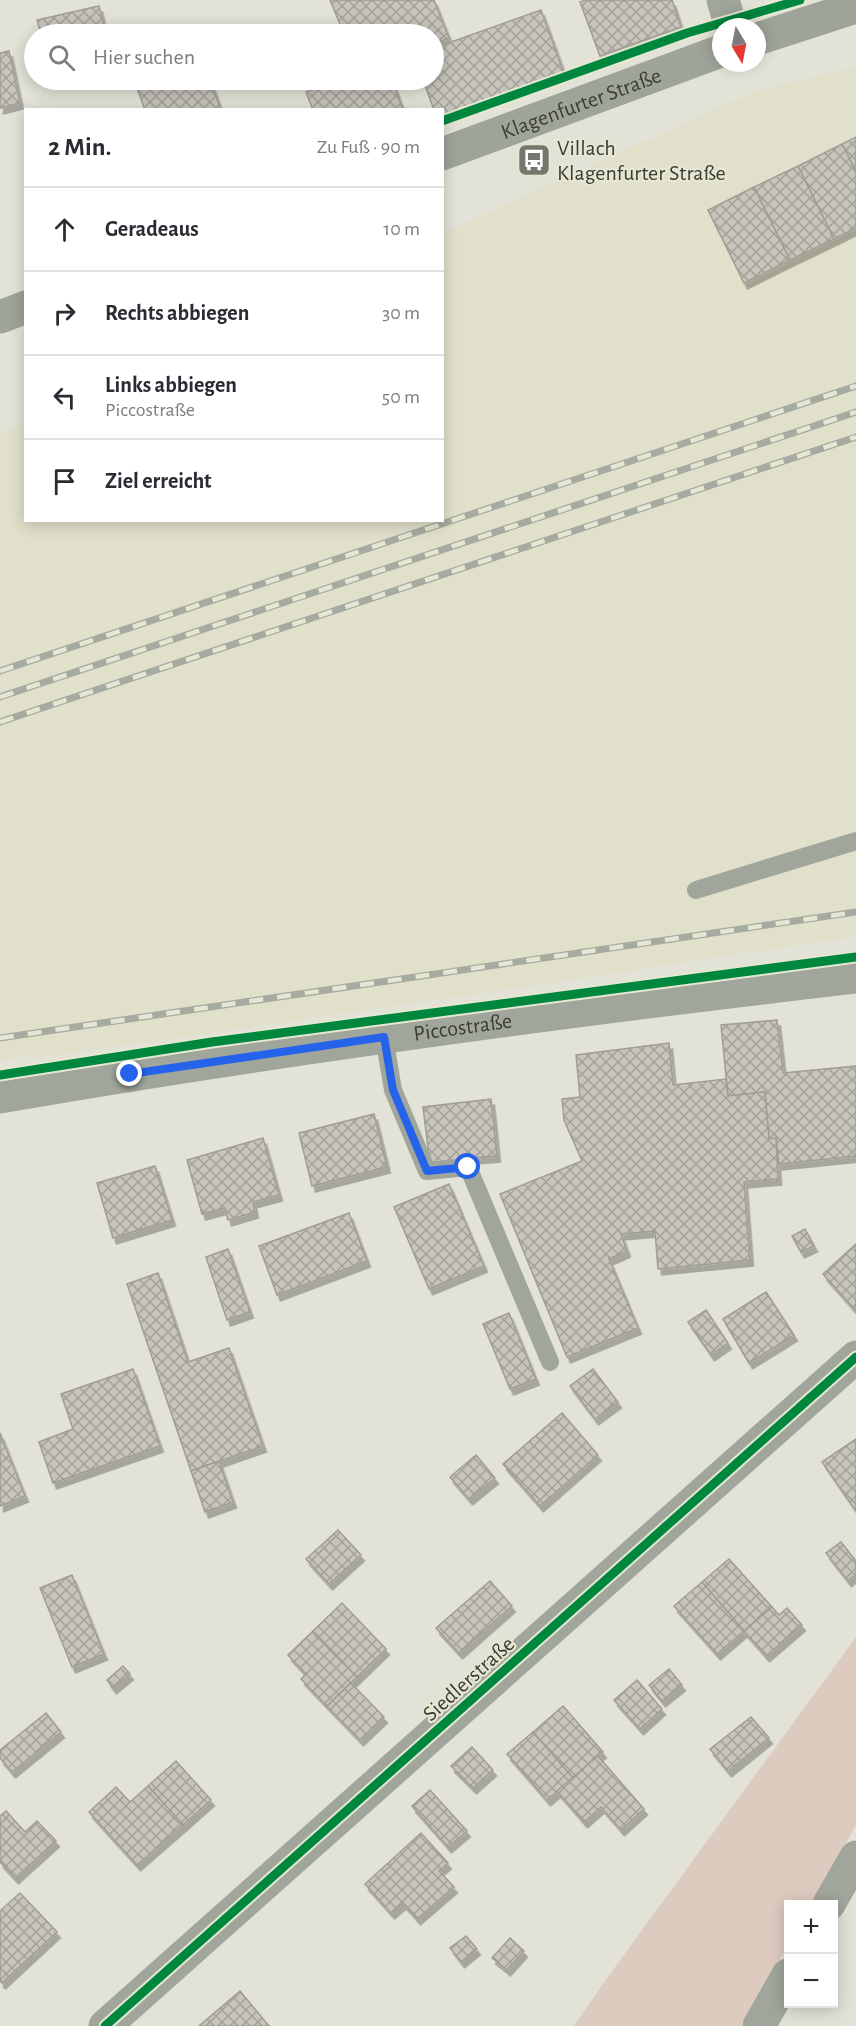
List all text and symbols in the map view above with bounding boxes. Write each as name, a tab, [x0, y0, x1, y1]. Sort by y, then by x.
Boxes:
north arrow	[712, 18, 766, 72]
search box	[24, 24, 444, 90]
icon: search	[45, 41, 78, 74]
text: Hier suchen	[93, 46, 195, 68]
street label: Klagenfurter Straße	[498, 64, 664, 143]
text: 2 Min.	[48, 134, 111, 160]
text: Zu Fuß · 90 m	[317, 137, 420, 157]
place label: Villach Klagenfurter Straße	[557, 137, 726, 184]
bus stop icon: Villach Klagenfurter Straße	[516, 142, 552, 178]
icon: ahead	[48, 213, 81, 246]
text: Geradeaus	[105, 218, 199, 240]
text: 10 m	[383, 219, 420, 239]
icon: right	[48, 297, 81, 330]
text: Rechts abbiegen	[105, 302, 249, 324]
text: 30 m	[382, 303, 420, 323]
text: Links abbiegen	[105, 374, 237, 396]
icon: left	[48, 381, 81, 414]
text: 50 m	[382, 387, 420, 407]
text: Piccostraße	[105, 400, 195, 420]
icon: arrive	[48, 465, 81, 498]
text: Ziel erreicht	[105, 470, 212, 492]
street label: Piccostraße	[412, 1010, 513, 1045]
route end	[116, 1060, 142, 1086]
route start	[454, 1153, 480, 1179]
street label: Siedlerstraße	[419, 1632, 519, 1725]
map controls	[784, 1900, 838, 2008]
button: +	[784, 1900, 838, 1954]
button: −	[784, 1954, 838, 2008]

